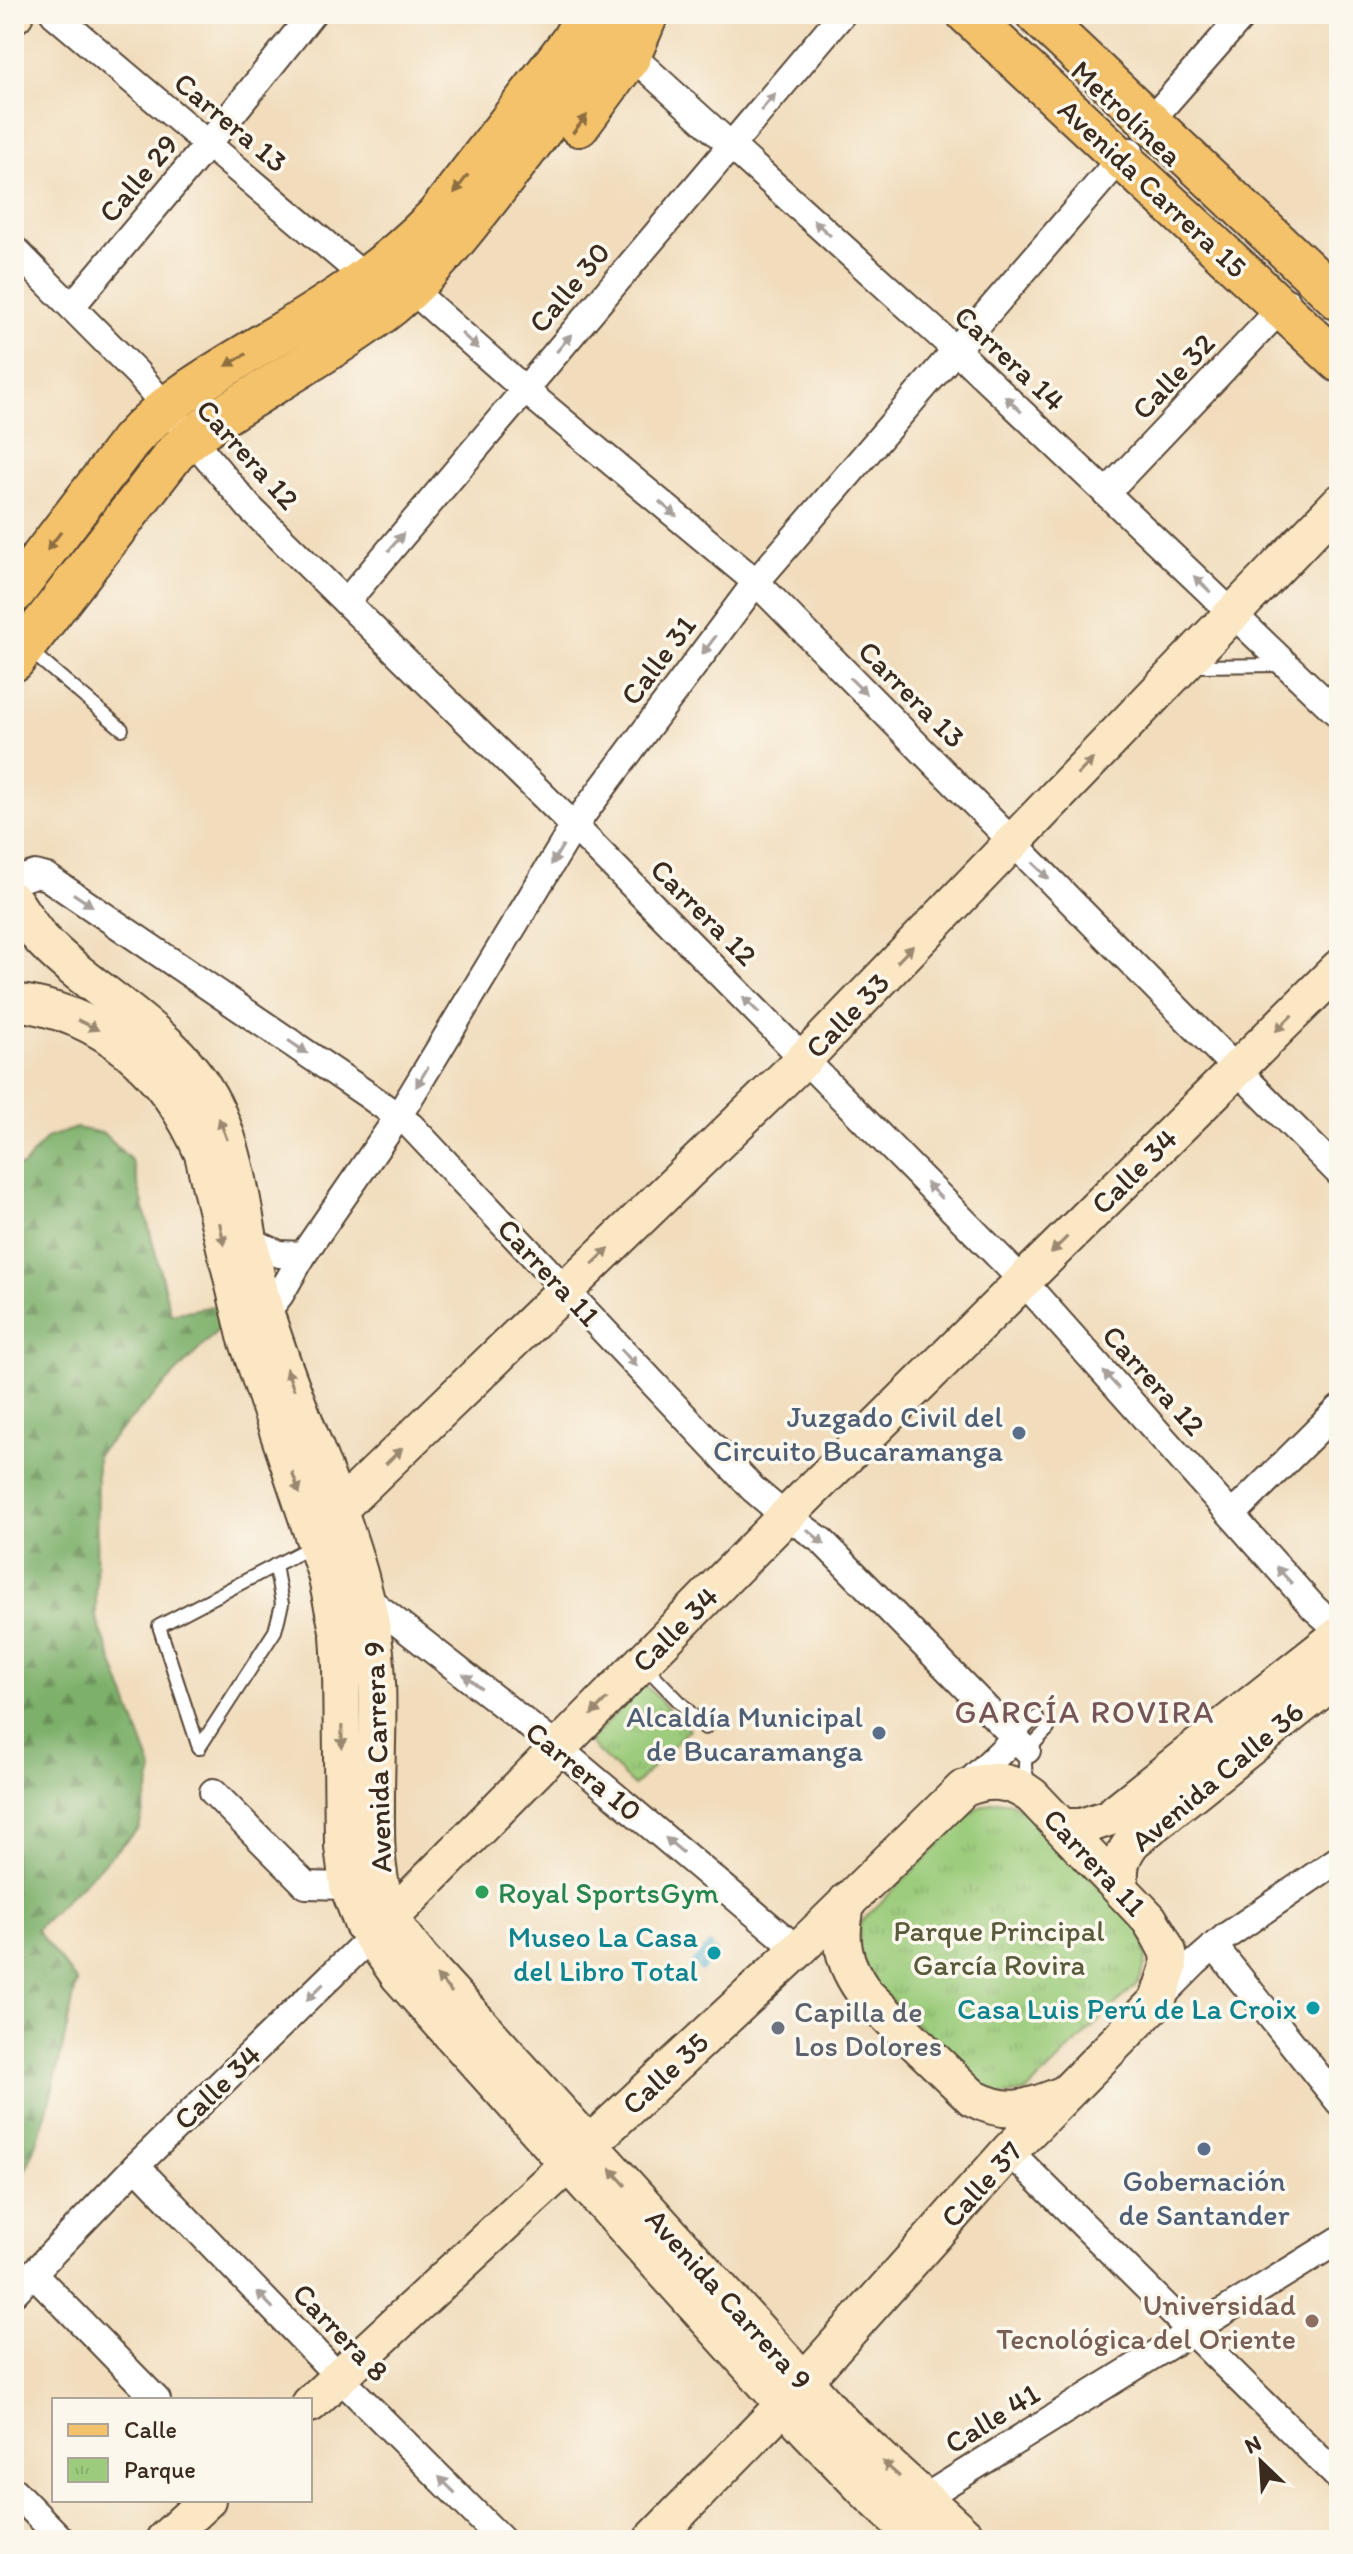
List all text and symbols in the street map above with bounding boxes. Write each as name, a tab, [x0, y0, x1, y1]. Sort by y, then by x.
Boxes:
street label: Metrolínea	[1064, 52, 1191, 174]
street label: Carrera 13	[167, 64, 295, 180]
street label: Avenida Carrera 15	[1051, 91, 1255, 285]
one-way arrow	[759, 92, 776, 112]
one-way arrow	[571, 114, 587, 134]
street label: Calle 29	[90, 126, 186, 230]
one-way arrow	[453, 174, 469, 194]
one-way arrow	[813, 220, 832, 238]
street label: Calle 30	[520, 234, 618, 340]
street label: Carrera 14	[947, 297, 1073, 419]
street label: Calle 32	[1124, 325, 1222, 427]
one-way arrow	[459, 332, 479, 349]
one-way arrow	[555, 334, 572, 354]
one-way arrow	[225, 353, 247, 367]
street label: Carrera 12	[189, 391, 308, 517]
one-way arrow	[1004, 396, 1023, 414]
one-way arrow	[658, 500, 678, 517]
one-way arrow	[46, 531, 62, 551]
one-way arrow	[387, 532, 404, 552]
one-way arrow	[1192, 575, 1211, 593]
street label: Calle 31	[612, 608, 704, 712]
street label: Carrera 13	[851, 633, 973, 755]
one-way arrow	[702, 634, 718, 655]
one-way arrow	[848, 676, 867, 695]
one-way arrow	[1075, 758, 1094, 777]
one-way arrow	[550, 844, 564, 866]
street label: Carrera 12	[643, 851, 765, 973]
one-way arrow	[1031, 861, 1050, 880]
one-way arrow	[73, 893, 94, 908]
one-way arrow	[895, 945, 914, 964]
street label: Calle 33	[797, 964, 897, 1066]
one-way arrow	[742, 996, 761, 1015]
one-way arrow	[1275, 1013, 1294, 1031]
one-way arrow	[77, 1018, 100, 1032]
one-way arrow	[288, 1039, 309, 1054]
one-way arrow	[415, 1066, 429, 1088]
one-way arrow	[216, 1117, 229, 1141]
street label: Calle 34	[1083, 1120, 1185, 1222]
one-way arrow	[925, 1182, 943, 1201]
street label: Carrera 11	[490, 1210, 608, 1334]
one-way arrow	[217, 1222, 229, 1247]
one-way arrow	[1050, 1235, 1069, 1254]
one-way arrow	[591, 1247, 610, 1265]
street label: Carrera 12	[1095, 1317, 1214, 1443]
one-way arrow	[620, 1348, 638, 1367]
one-way arrow	[283, 1367, 296, 1391]
one-way arrow	[1103, 1371, 1121, 1390]
place label: Juzgado Civil del Circuito Bucaramanga	[713, 1398, 1003, 1469]
marker: Juzgado Civil del Circuito Bucaramanga	[1010, 1424, 1028, 1442]
one-way arrow	[384, 1447, 403, 1466]
one-way arrow	[290, 1471, 303, 1495]
one-way arrow	[806, 1528, 826, 1545]
one-way arrow	[1276, 1565, 1293, 1585]
street label: Calle 34	[624, 1578, 726, 1680]
street label: Avenida Carrera 9	[354, 1641, 400, 1873]
one-way arrow	[462, 1674, 482, 1690]
district label: GARCÍA ROVIRA	[955, 1693, 1215, 1731]
street label: Avenida Calle 36	[1123, 1693, 1311, 1859]
one-way arrow	[590, 1697, 608, 1716]
place label: Alcaldía Municipal de Bucaramanga	[626, 1698, 864, 1769]
street label: Carrera 10	[518, 1713, 650, 1829]
marker: Alcaldía Municipal de Bucaramanga	[870, 1724, 888, 1742]
one-way arrow	[336, 1725, 348, 1750]
street label: Carrera 11	[1036, 1800, 1154, 1924]
one-way arrow	[664, 1837, 684, 1854]
place label: Royal SportsGym	[498, 1874, 719, 1911]
marker: Royal SportsGym	[473, 1883, 491, 1901]
park label: Parque Principal García Rovira	[893, 1912, 1105, 1983]
place label: Museo La Casa del Libro Total	[508, 1918, 699, 1989]
marker: Museo La Casa del Libro Total	[705, 1944, 723, 1962]
one-way arrow	[435, 1975, 453, 1994]
one-way arrow	[306, 1982, 325, 2001]
place label: Casa Luis Perú de La Croix	[957, 1990, 1297, 2027]
place label: Capilla de Los Dolores	[794, 1993, 942, 2064]
marker: Casa Luis Perú de La Croix	[1304, 1999, 1322, 2017]
marker: Capilla de Los Dolores	[769, 2019, 787, 2037]
street label: Calle 35	[614, 2024, 716, 2122]
street label: Calle 34	[166, 2036, 268, 2138]
street label: Calle 37	[932, 2133, 1030, 2235]
marker: Gobernación de Santander	[1195, 2140, 1213, 2158]
place label: Gobernación de Santander	[1118, 2162, 1290, 2233]
one-way arrow	[610, 2167, 628, 2186]
street label: Avenida Carrera 9	[638, 2201, 820, 2397]
street label: Carrera 8	[285, 2275, 397, 2389]
place label: Universidad Tecnológica del Oriente	[996, 2286, 1296, 2357]
one-way arrow	[256, 2291, 274, 2310]
marker: Universidad Tecnológica del Oriente	[1303, 2312, 1321, 2330]
street label: Calle 41	[938, 2374, 1046, 2461]
legend	[52, 2398, 312, 2502]
text: Calle	[124, 2415, 177, 2444]
north arrow	[1221, 2422, 1301, 2502]
text: N	[1240, 2429, 1265, 2460]
text: Parque	[124, 2455, 196, 2484]
one-way arrow	[882, 2460, 901, 2478]
one-way arrow	[438, 2476, 457, 2495]

